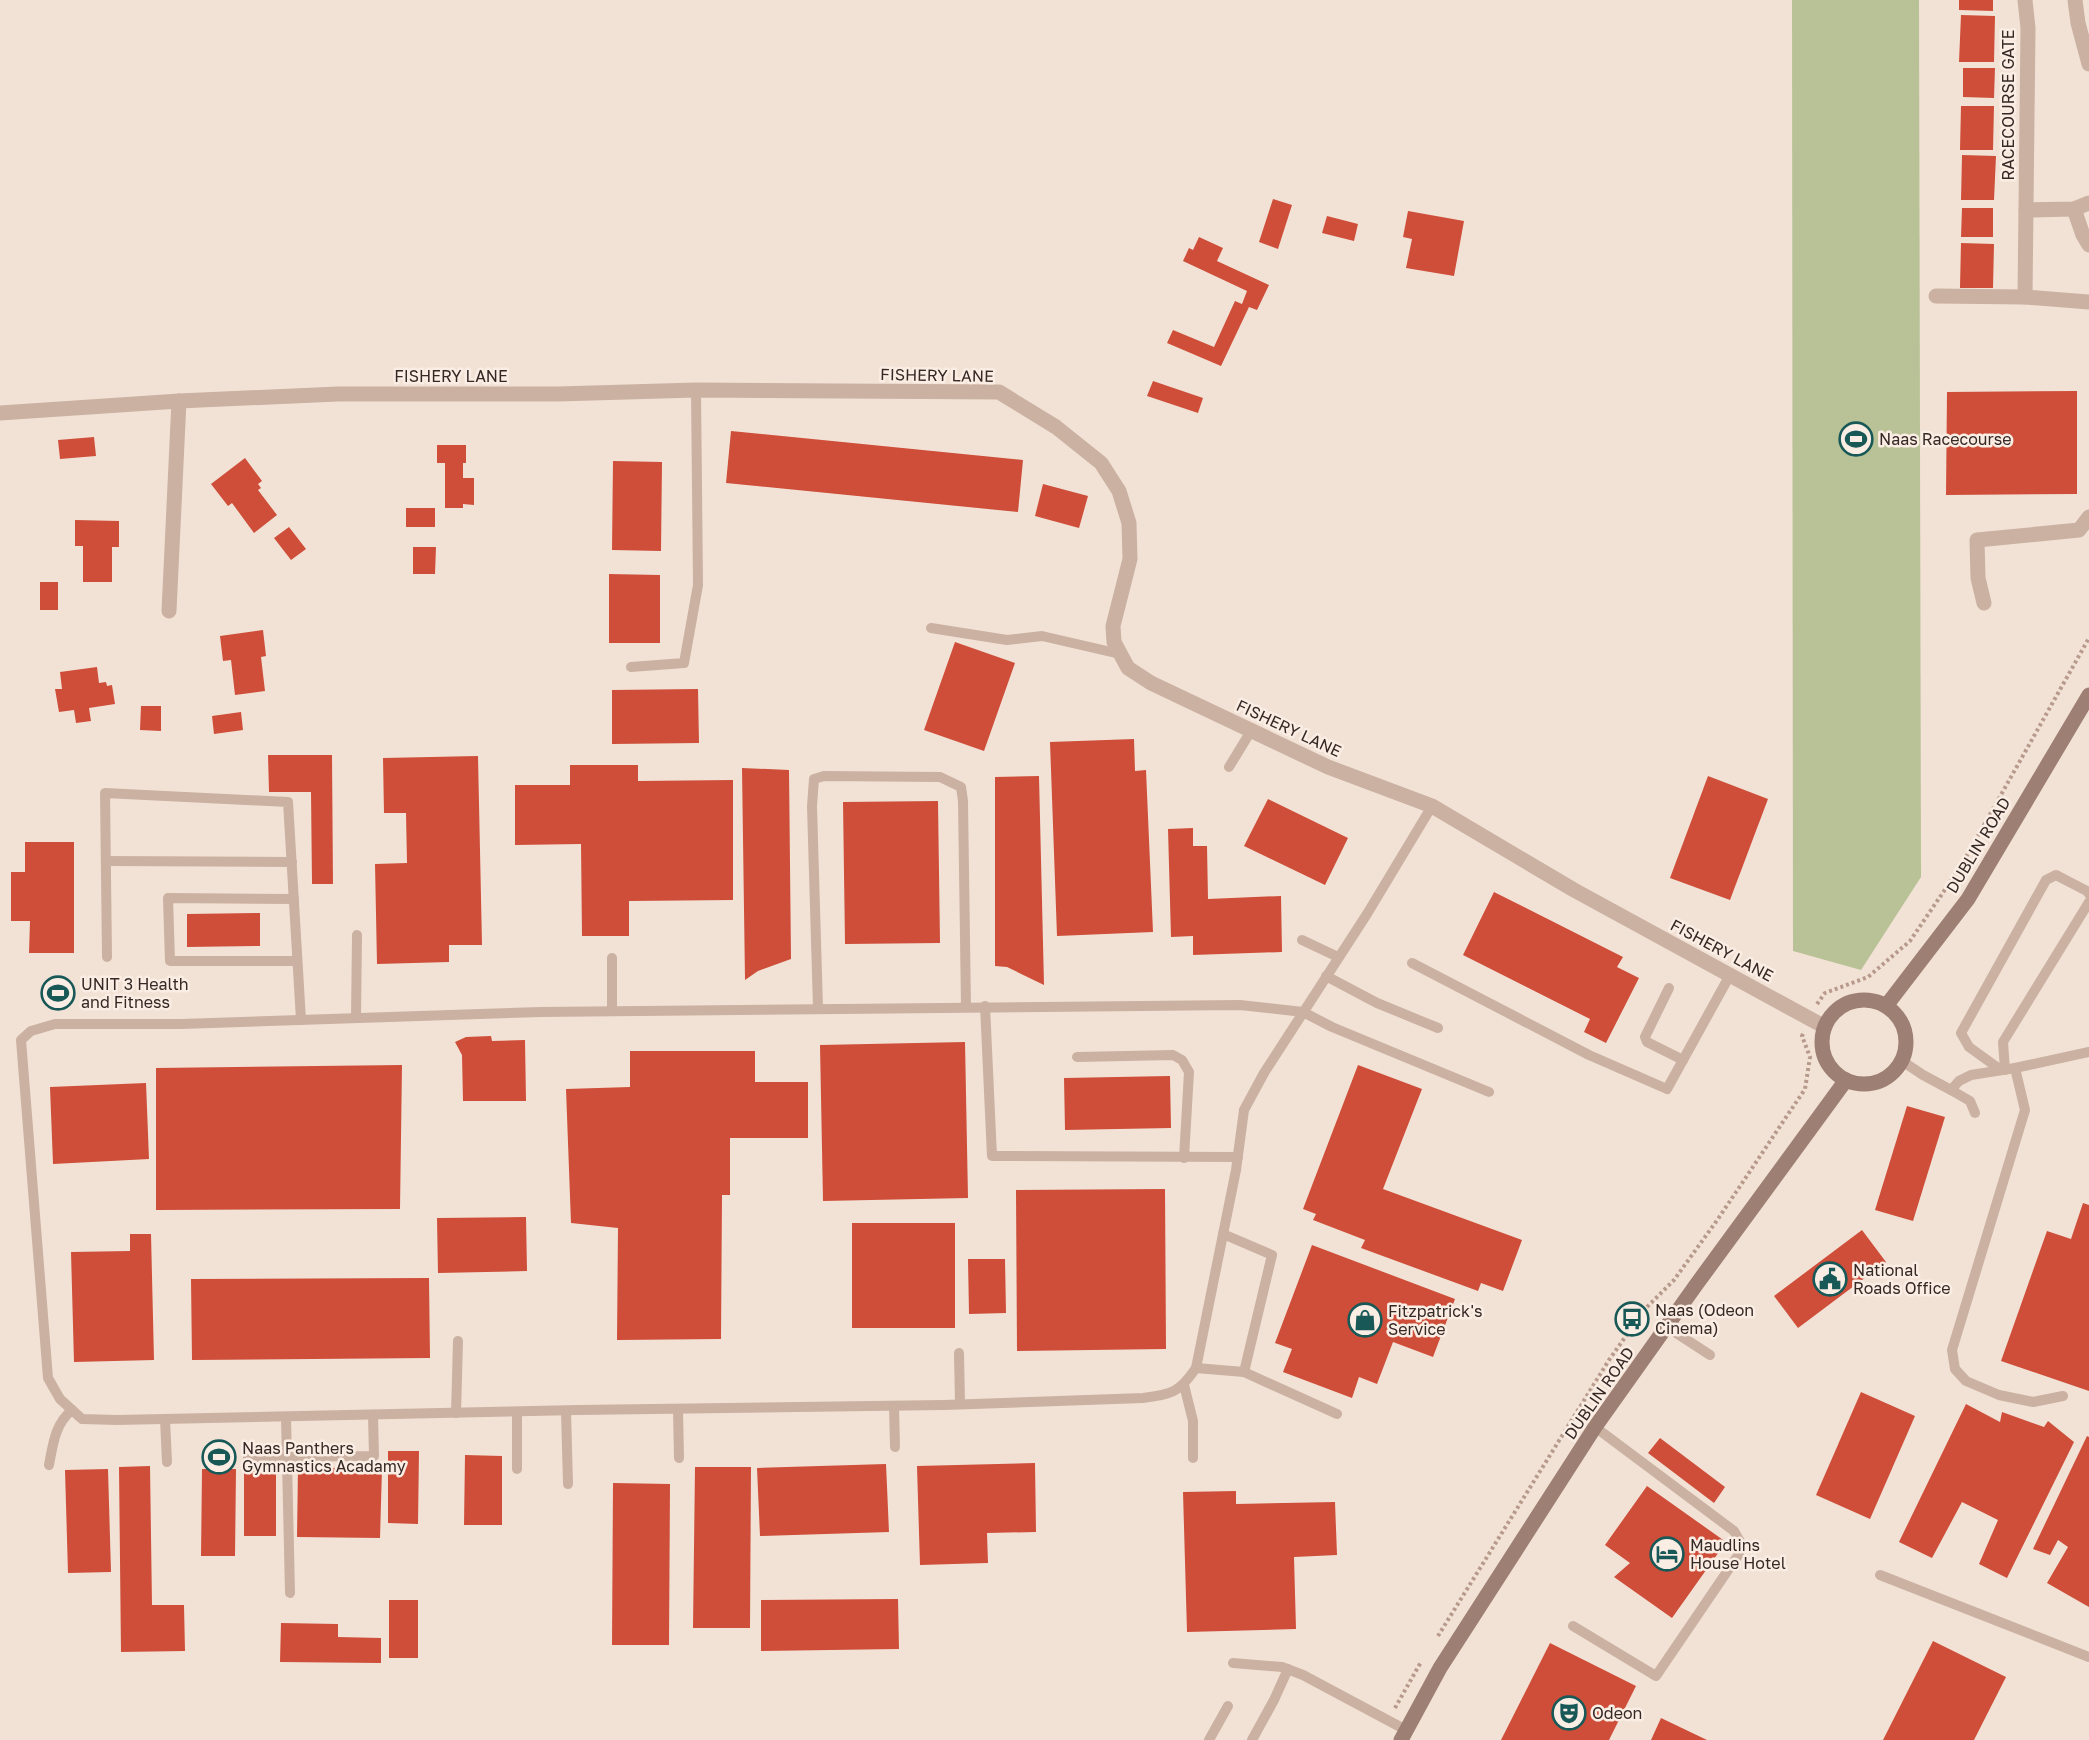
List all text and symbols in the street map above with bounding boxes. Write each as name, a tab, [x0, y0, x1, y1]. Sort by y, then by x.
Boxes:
street label: RACECOURSE GATE	[1998, 29, 2018, 181]
street label: FISHERY LANE	[880, 364, 994, 386]
street label: FISHERY LANE	[394, 366, 508, 386]
sports icon: Naas Racecourse	[1838, 421, 1874, 457]
place label: Naas Racecourse	[1879, 429, 2011, 449]
street label: FISHERY LANE	[1233, 695, 1345, 761]
street label: DUBLIN ROAD	[1942, 793, 2014, 897]
street label: FISHERY LANE	[1667, 915, 1777, 985]
place label: UNIT 3 Health and Fitness	[81, 974, 189, 1012]
sports icon: UNIT 3 Health and Fitness	[40, 975, 76, 1011]
place label: National Roads Office	[1853, 1260, 1951, 1298]
public building icon: National Roads Office	[1812, 1261, 1848, 1297]
place label: Naas (Odeon Cinema)	[1655, 1300, 1754, 1338]
place label: Fitzpatrick's Service	[1388, 1301, 1482, 1339]
bus stop icon: Naas (Odeon Cinema)	[1614, 1301, 1650, 1337]
shop icon: Fitzpatrick's Service	[1347, 1302, 1383, 1338]
street label: DUBLIN ROAD	[1560, 1343, 1638, 1443]
place label: Naas Panthers Gymnastics Acadamy	[242, 1438, 406, 1476]
sports icon: Naas Panthers Gymnastics Acadamy	[201, 1439, 237, 1475]
place label: Maudlins House Hotel	[1690, 1535, 1786, 1573]
hotel icon: Maudlins House Hotel	[1649, 1536, 1685, 1572]
theatre icon: Odeon	[1551, 1695, 1587, 1731]
place label: Odeon	[1592, 1703, 1642, 1723]

